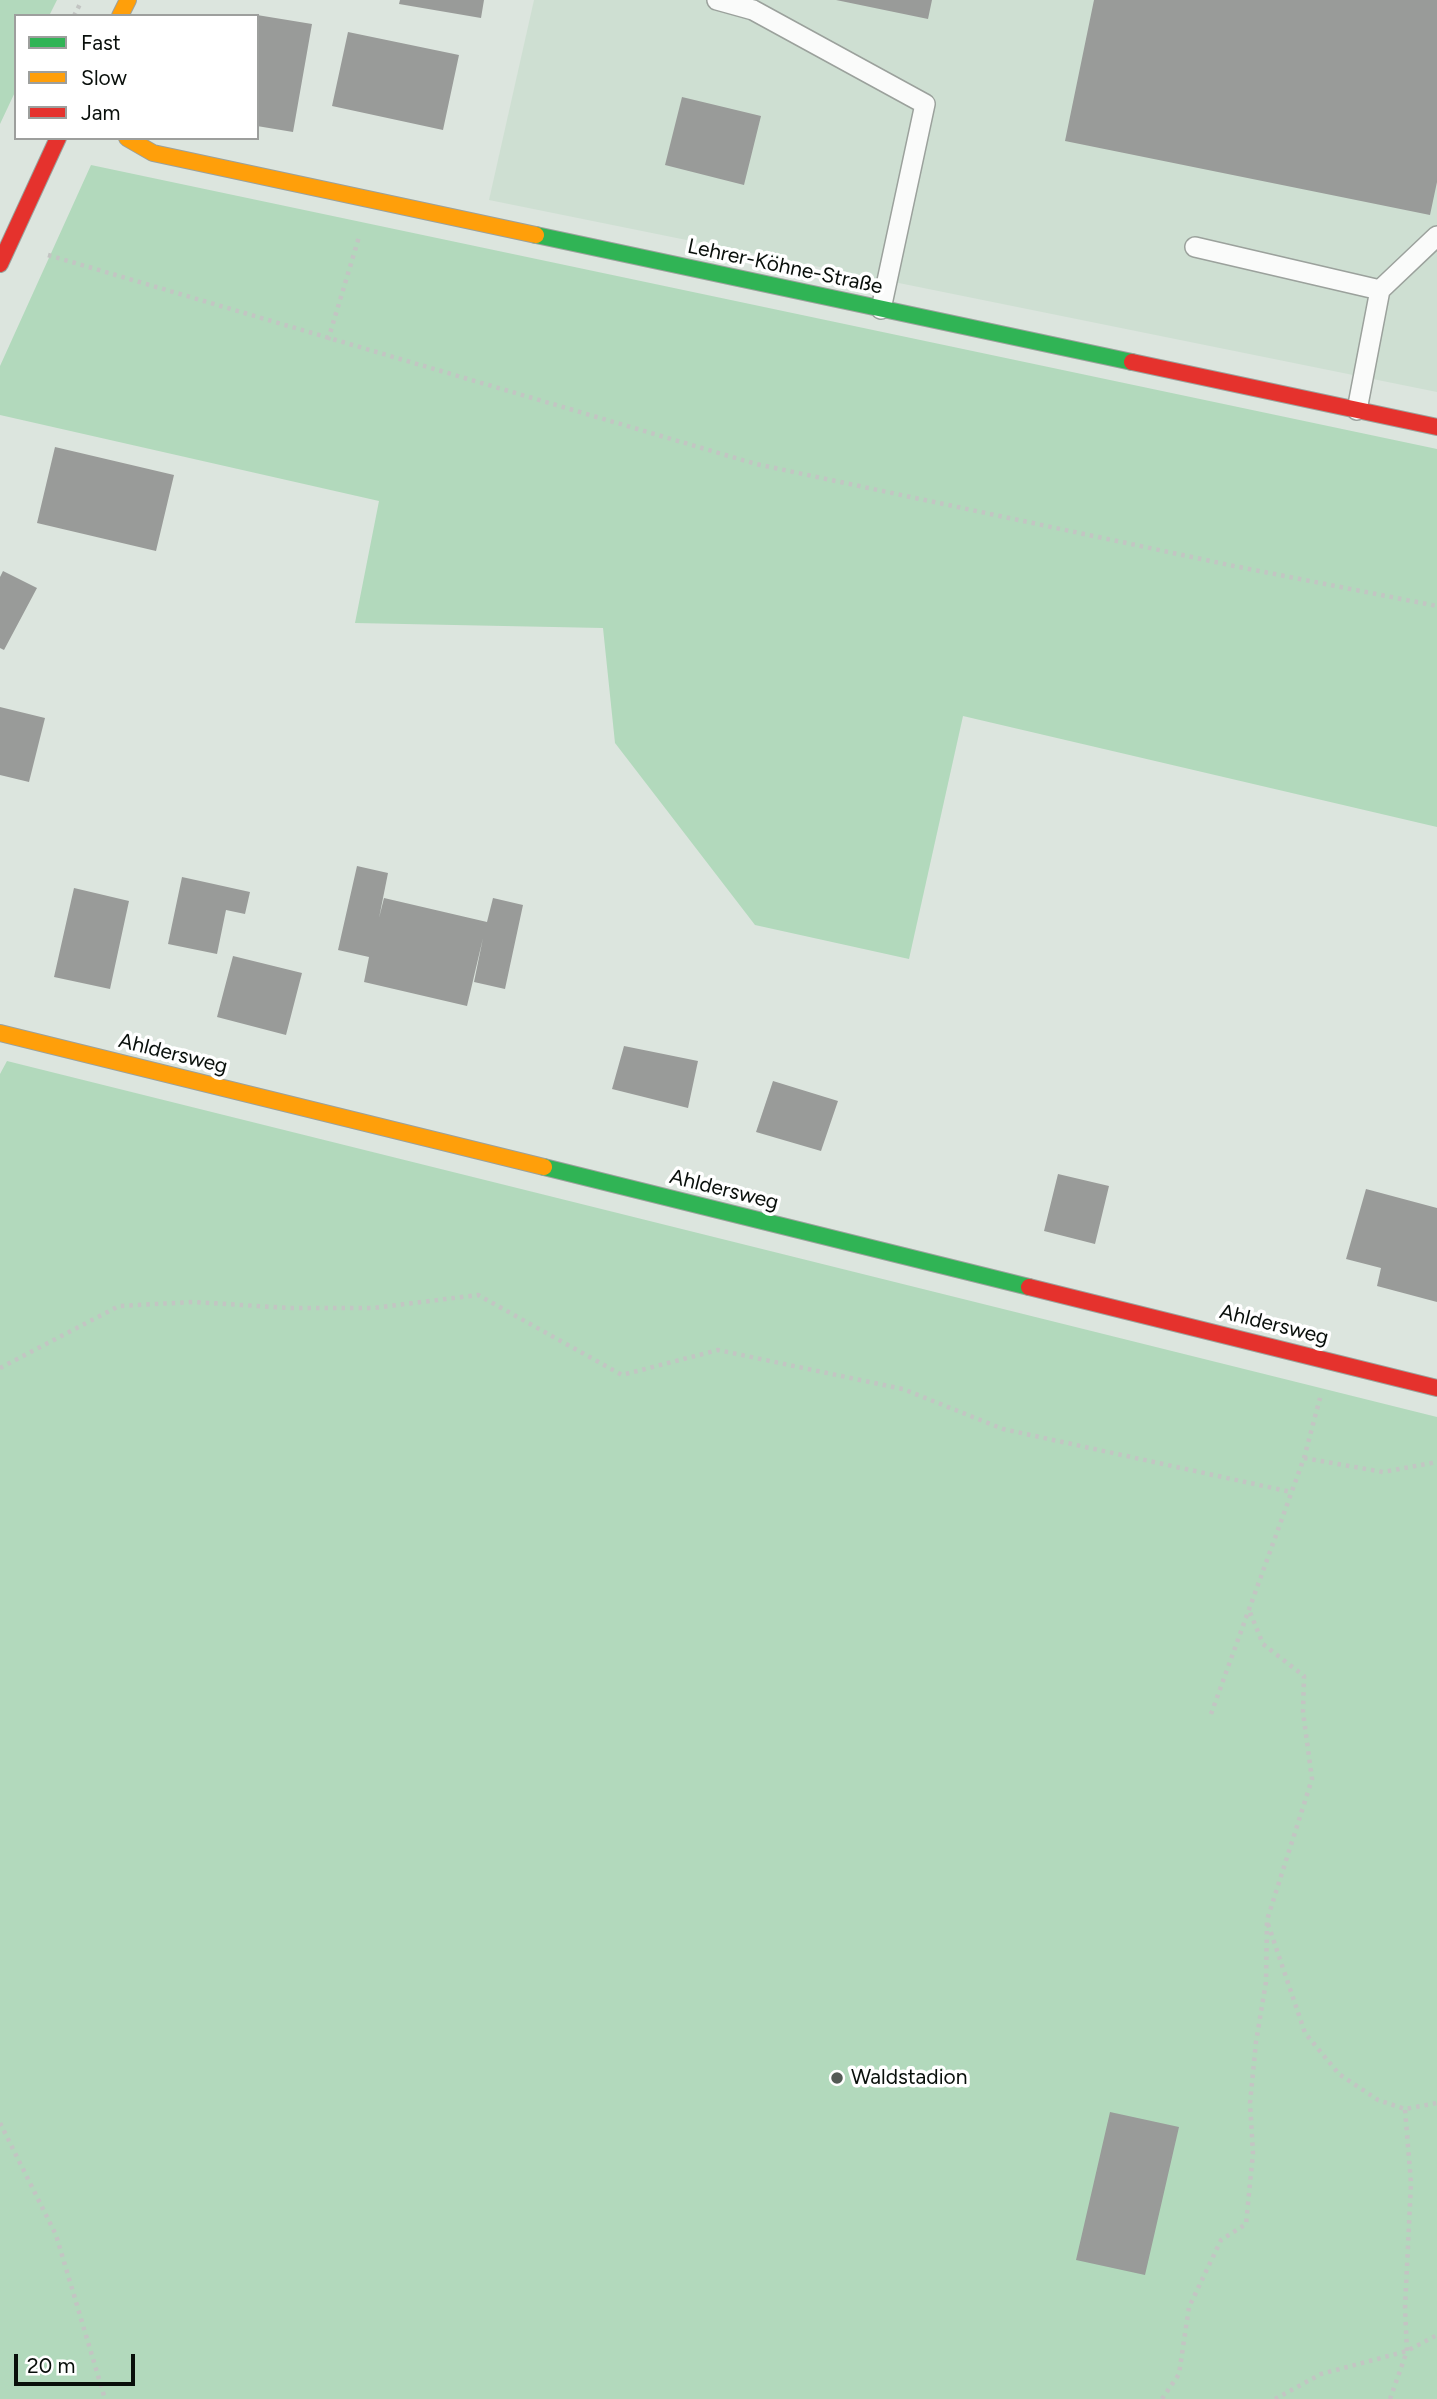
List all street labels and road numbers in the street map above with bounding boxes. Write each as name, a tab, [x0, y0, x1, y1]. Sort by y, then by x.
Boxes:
street label: Lehrer-Köhne-Straße	[685, 234, 885, 300]
street label: Ahldersweg	[116, 1028, 230, 1080]
street label: Ahldersweg	[667, 1164, 781, 1216]
street label: Ahldersweg	[1217, 1299, 1331, 1351]

